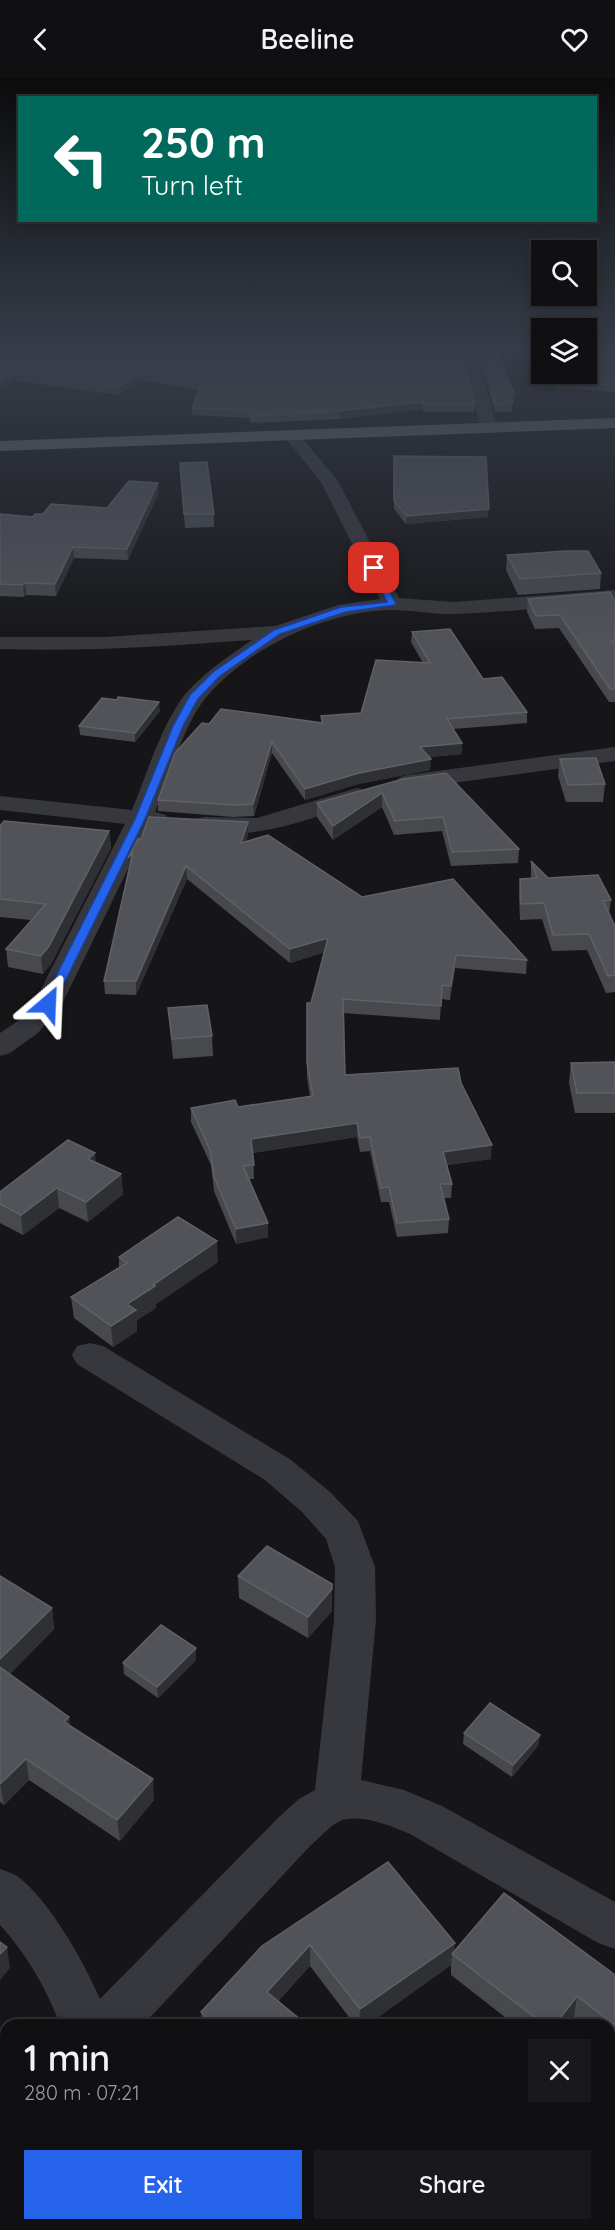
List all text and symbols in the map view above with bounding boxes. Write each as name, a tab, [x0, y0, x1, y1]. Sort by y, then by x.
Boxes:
text: Beeline	[261, 22, 354, 56]
icon: back	[24, 23, 57, 56]
icon: heart	[558, 23, 591, 56]
text: 250 m	[141, 116, 265, 169]
icon: left	[42, 120, 120, 198]
text: Turn left	[141, 168, 243, 202]
map controls	[531, 240, 597, 384]
button: search	[531, 240, 597, 306]
button: layers	[531, 318, 597, 384]
pin	[348, 542, 399, 593]
icon: arrive	[357, 551, 390, 584]
position arrow	[16, 972, 80, 1036]
text: 1 min	[24, 2035, 110, 2080]
button: close	[528, 2039, 591, 2102]
text: 280 m · 07:21	[24, 2080, 140, 2105]
button: Exit	[24, 2150, 302, 2219]
button: Share	[314, 2150, 591, 2219]

